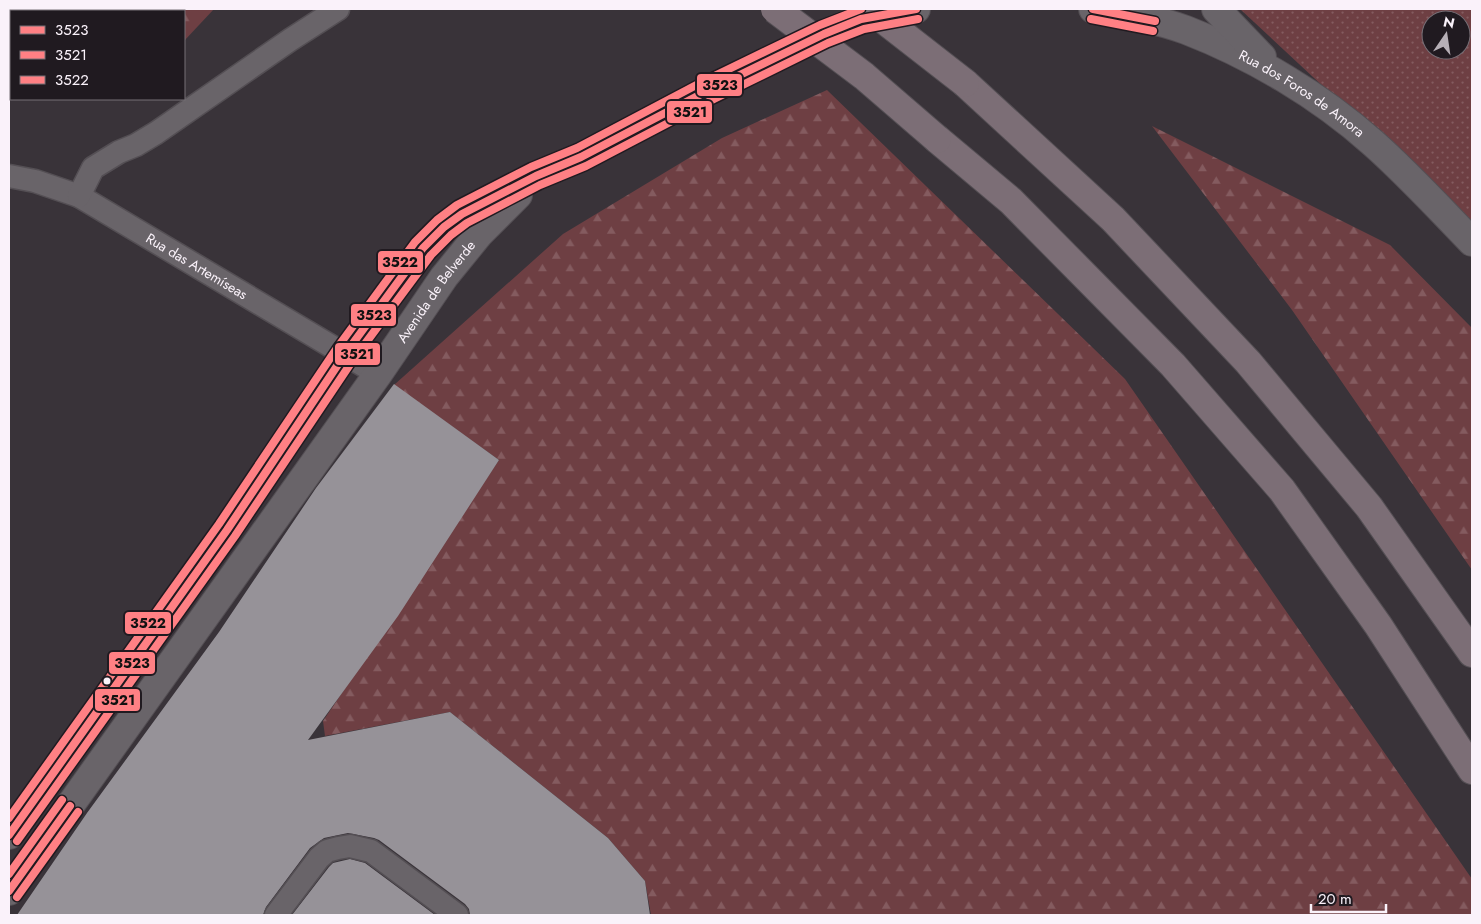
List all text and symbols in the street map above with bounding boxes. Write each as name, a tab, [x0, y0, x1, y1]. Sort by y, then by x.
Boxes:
legend	[10, 10, 185, 100]
north arrow	[1421, 10, 1471, 60]
text: N	[1441, 11, 1457, 33]
text: 3523	[55, 19, 88, 41]
text: 3521	[55, 44, 87, 66]
street label: Rua dos Foros de Amora	[1236, 45, 1369, 142]
text: 3522	[55, 69, 89, 91]
line badge: 3523	[696, 73, 743, 97]
text: 3523	[702, 75, 738, 95]
line badge: 3521	[666, 100, 713, 124]
text: 3521	[673, 102, 707, 122]
street label: Rua das Artemíseas	[142, 228, 252, 304]
street label: Avenida de Belverde	[392, 236, 480, 347]
line badge: 3522	[377, 250, 424, 274]
text: 3522	[382, 252, 418, 272]
line badge: 3523	[350, 303, 397, 327]
text: 3523	[356, 305, 392, 325]
line badge: 3521	[334, 342, 381, 366]
text: 3521	[340, 344, 374, 364]
line badge: 3522	[124, 611, 172, 635]
text: 3522	[130, 613, 166, 633]
line badge: 3523	[108, 651, 156, 675]
text: 3523	[114, 653, 150, 673]
unlabelled marker	[102, 676, 112, 686]
line badge: 3521	[94, 688, 141, 712]
text: 3521	[101, 690, 135, 710]
scale bar	[1311, 882, 1386, 914]
text: 20 m	[1318, 888, 1352, 910]

